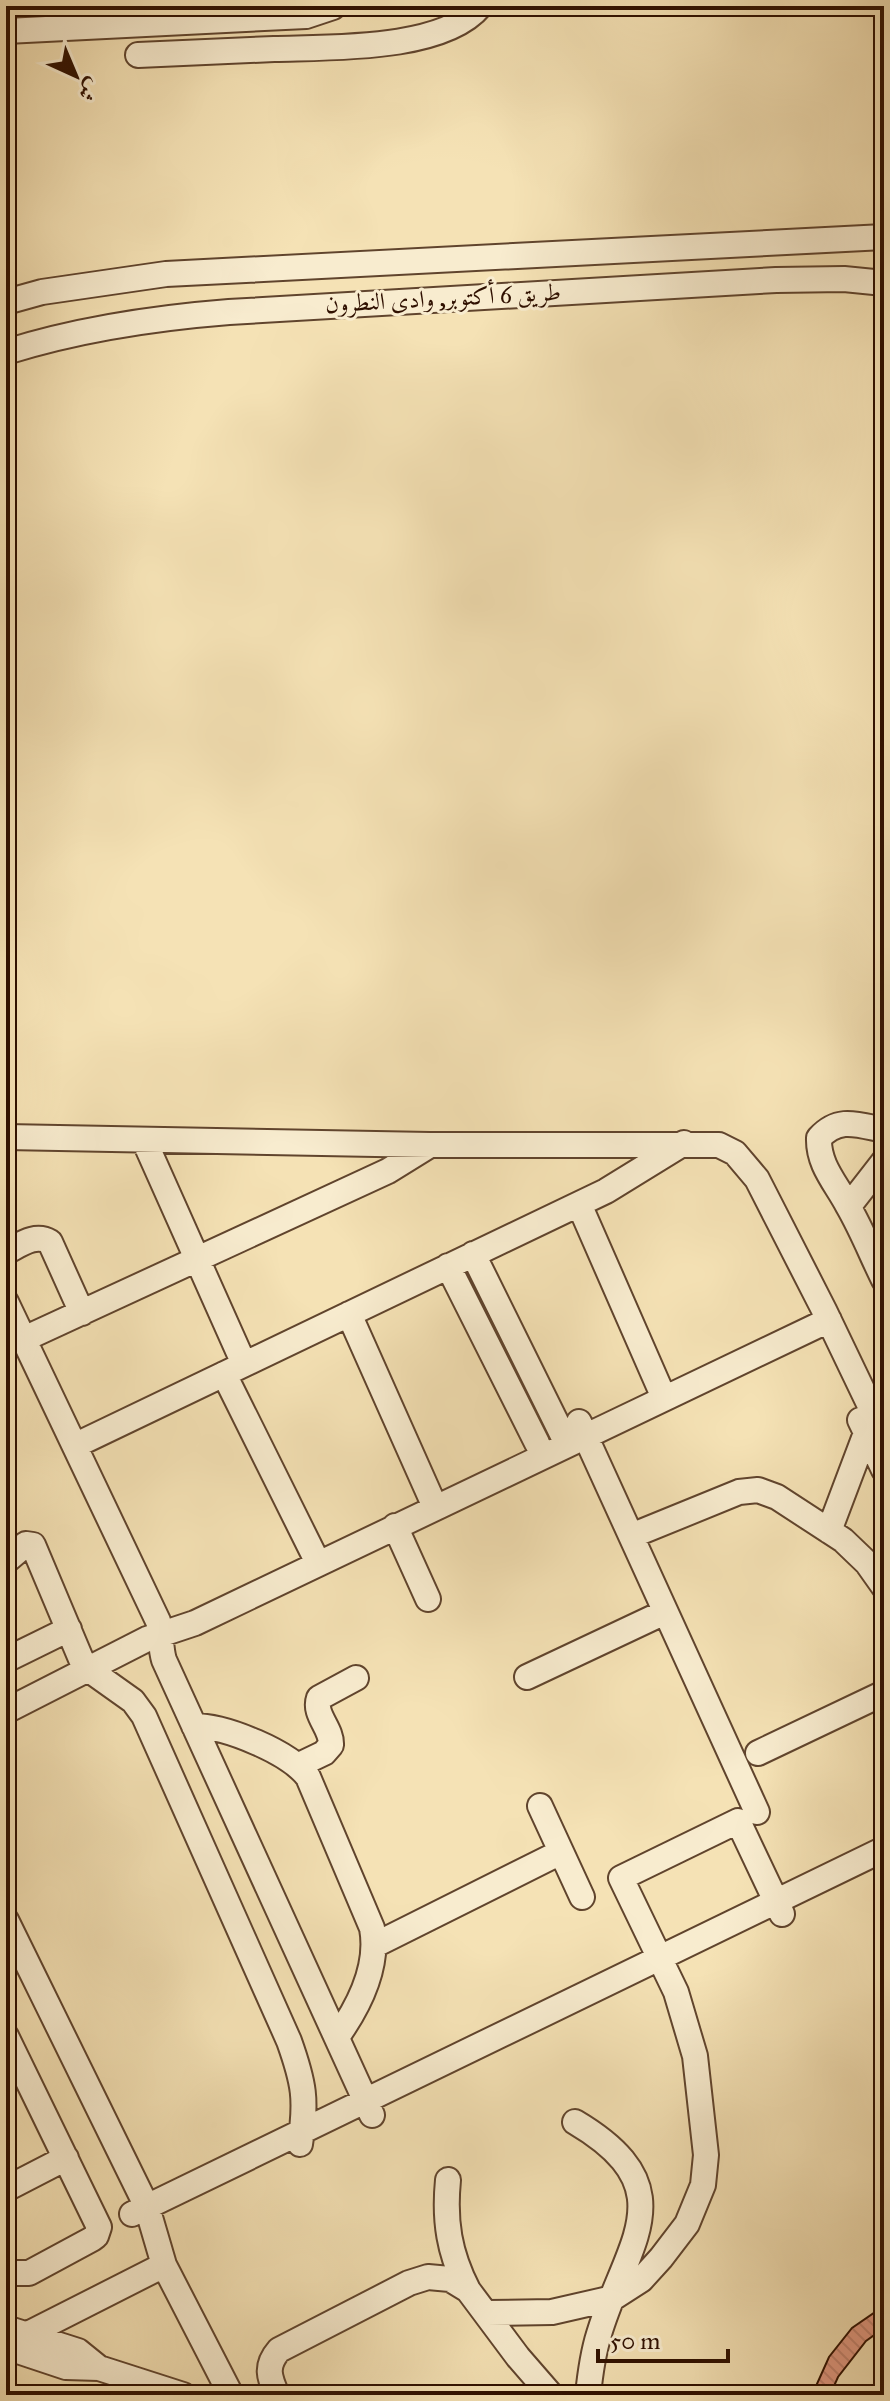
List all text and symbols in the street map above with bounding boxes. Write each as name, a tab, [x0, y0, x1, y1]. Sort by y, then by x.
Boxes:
north arrow	[36, 36, 116, 116]
text: ش	[72, 73, 107, 107]
street label: طريق 6 أكتوبر, وادى النطرون	[324, 275, 562, 319]
scale bar	[598, 2313, 728, 2363]
text: 50 m	[610, 2326, 660, 2356]

